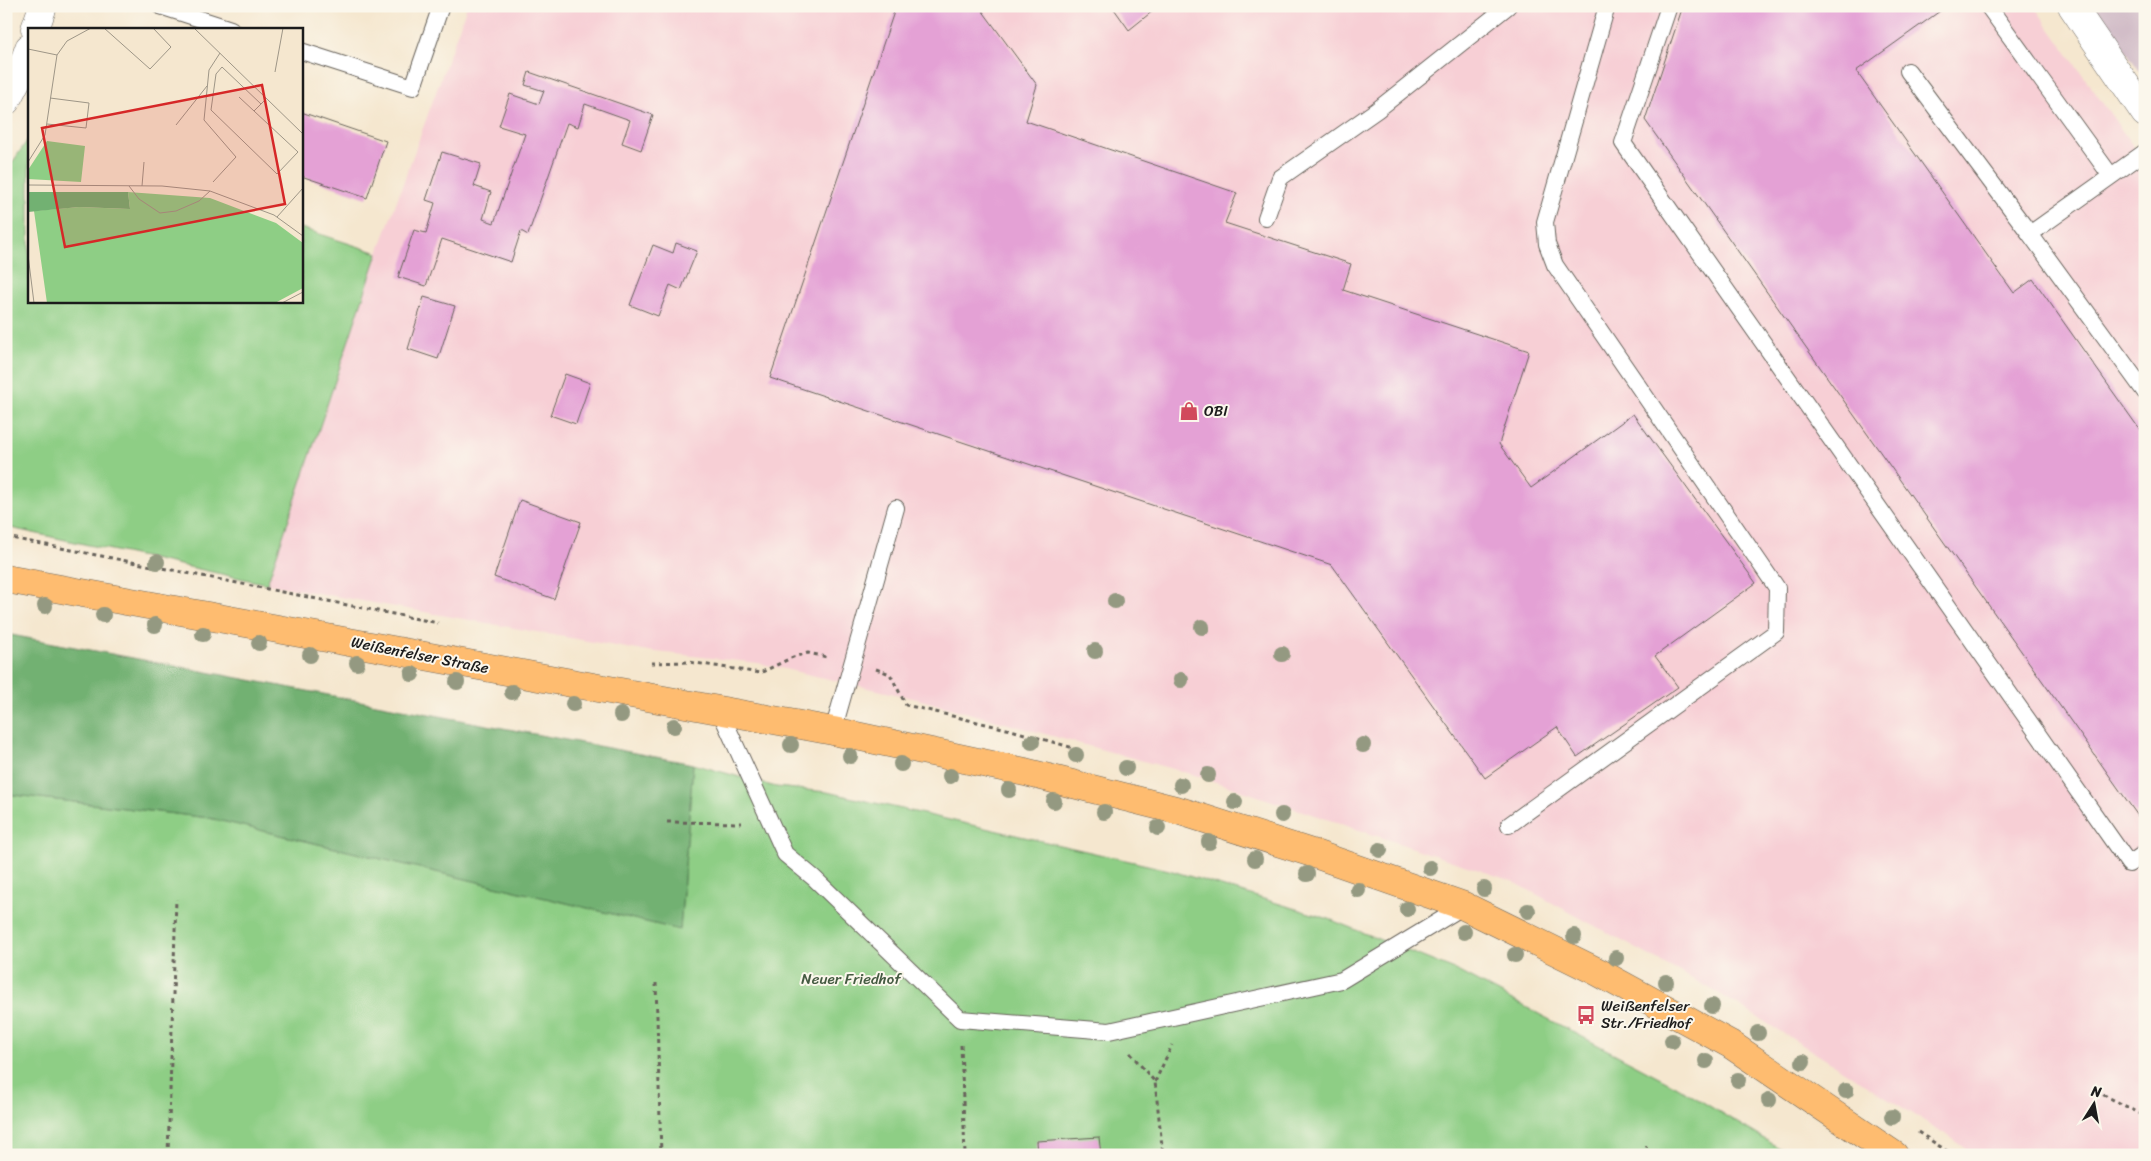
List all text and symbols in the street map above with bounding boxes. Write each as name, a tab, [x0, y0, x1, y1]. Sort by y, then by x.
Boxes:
inset map	[28, 28, 302, 302]
place label: OBI	[1204, 398, 1228, 424]
shop icon: OBI	[1178, 400, 1200, 422]
street label: Weißenfelser Straße	[349, 629, 491, 681]
park label: Neuer Friedhof	[801, 966, 902, 992]
place label: Weißenfelser Str./Friedhof	[1601, 993, 1693, 1036]
bus stop icon: Weißenfelser Str./Friedhof	[1575, 1004, 1597, 1026]
north arrow	[2068, 1078, 2118, 1128]
text: N	[2088, 1078, 2104, 1105]

